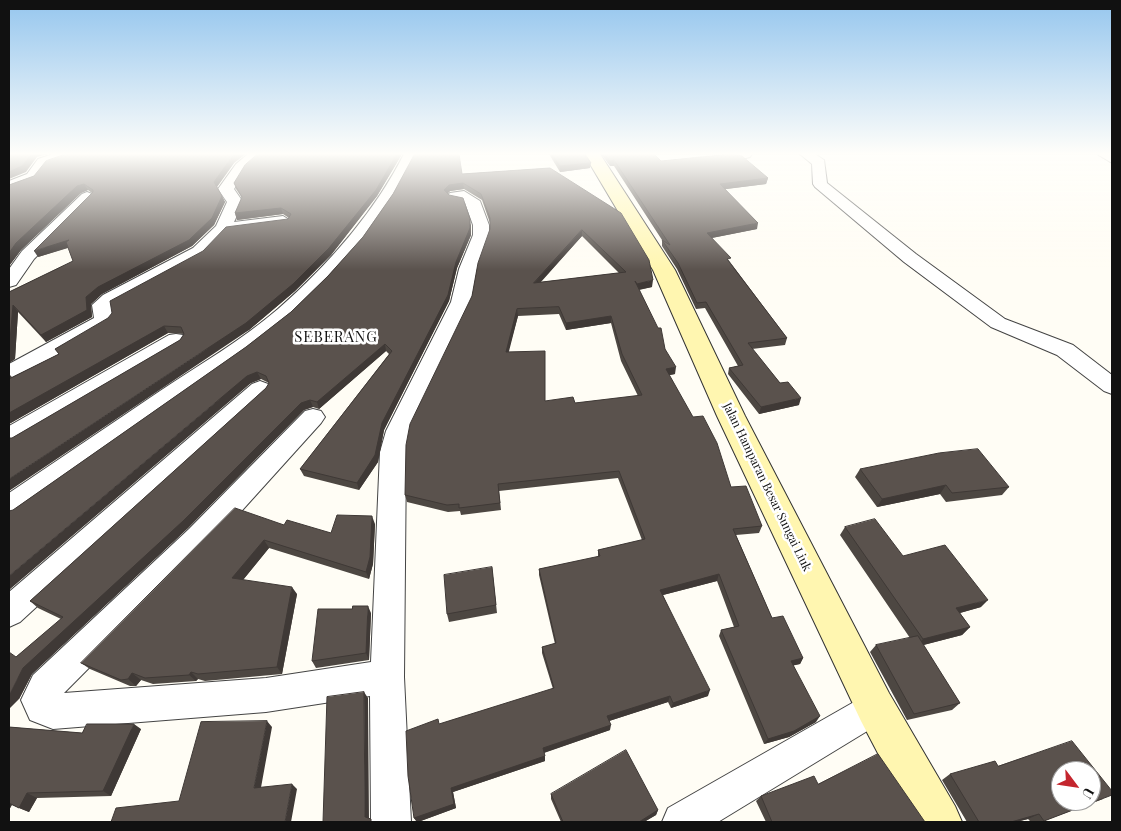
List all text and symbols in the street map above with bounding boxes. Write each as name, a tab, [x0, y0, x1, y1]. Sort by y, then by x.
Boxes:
district label: SEBERANG	[293, 328, 379, 346]
street label: Jalan Hamparan Besar Sungai Liuk	[720, 400, 814, 574]
north arrow	[1051, 761, 1101, 811]
text: U	[1078, 784, 1099, 802]

